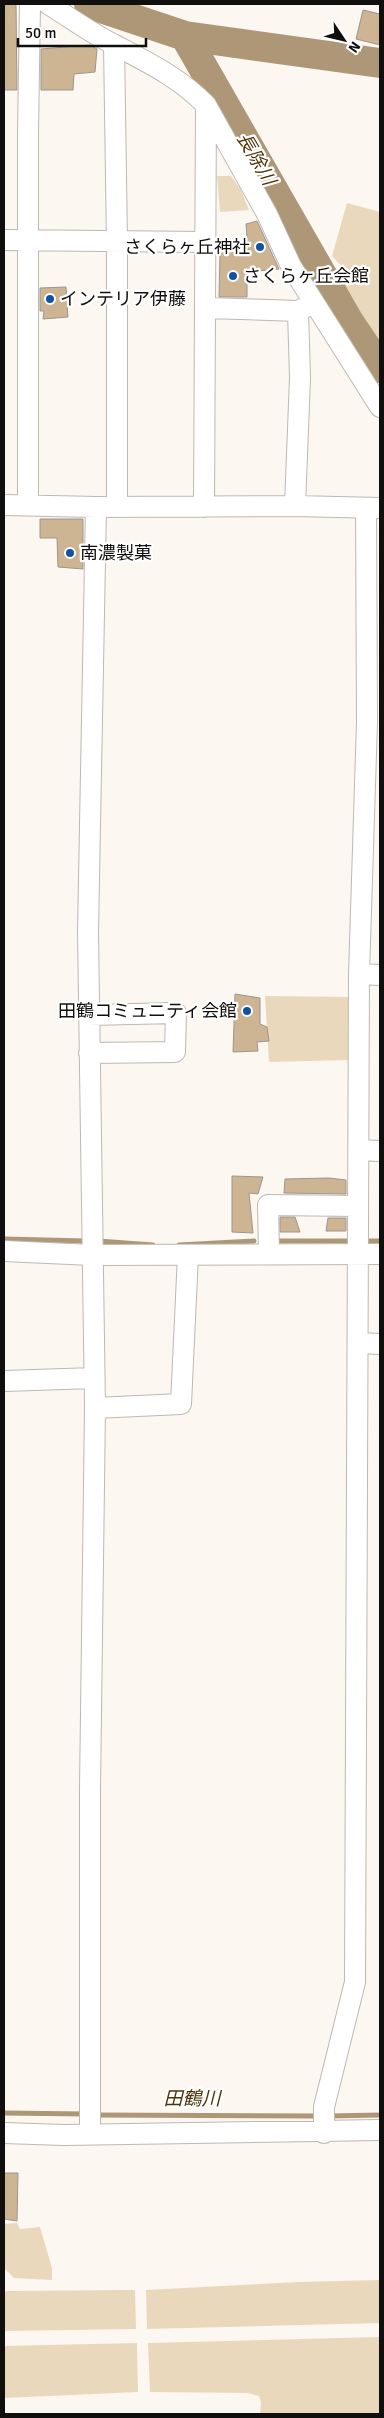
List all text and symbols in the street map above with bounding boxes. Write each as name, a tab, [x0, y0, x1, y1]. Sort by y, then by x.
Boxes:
scale bar	[18, 15, 145, 47]
north arrow	[319, 15, 369, 65]
text: 50 m	[25, 24, 56, 42]
text: N	[344, 38, 364, 56]
water label: 長除川	[231, 128, 282, 191]
place label: さくらヶ丘神社	[124, 236, 250, 258]
marker: さくらヶ丘神社	[254, 241, 266, 253]
place label: さくらヶ丘会館	[243, 265, 369, 287]
marker: さくらヶ丘会館	[227, 270, 239, 282]
place label: インテリア伊藤	[60, 288, 186, 310]
marker: インテリア伊藤	[44, 293, 56, 305]
place label: 南濃製菓	[80, 542, 152, 564]
marker: 南濃製菓	[64, 547, 76, 559]
place label: 田鶴コミュニティ会館	[58, 1000, 237, 1022]
marker: 田鶴コミュニティ会館	[241, 1005, 253, 1017]
water label: 田鶴川	[163, 2087, 222, 2111]

